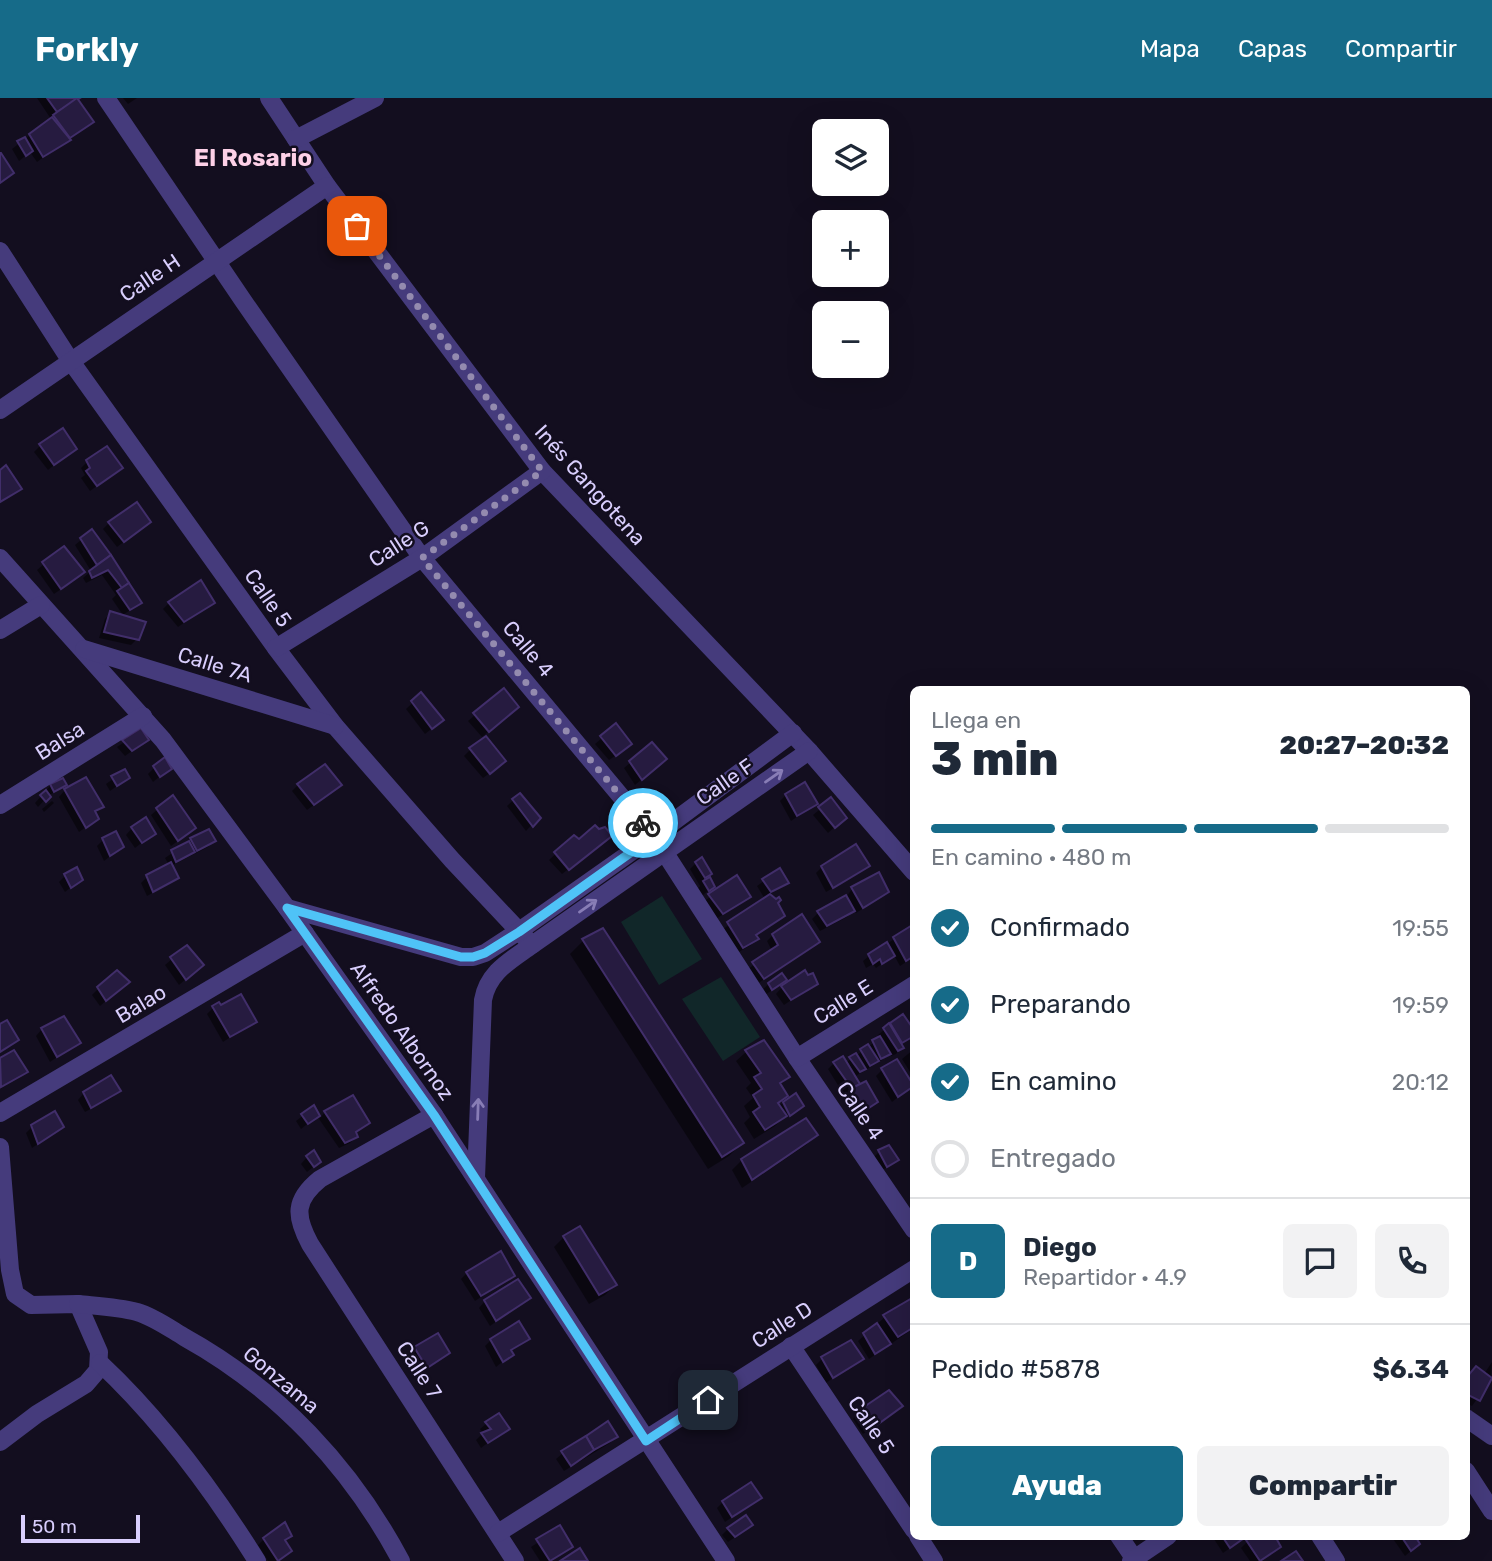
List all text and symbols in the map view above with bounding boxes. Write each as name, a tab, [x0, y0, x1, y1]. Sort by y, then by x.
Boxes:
text: Forkly	[35, 30, 139, 69]
text: Mapa	[1140, 35, 1200, 63]
text: Capas	[1238, 35, 1307, 63]
text: Compartir	[1345, 35, 1457, 63]
map controls	[812, 119, 889, 378]
button: layers	[812, 119, 889, 196]
district label: El Rosario	[194, 144, 312, 172]
pin	[327, 196, 387, 256]
icon: bag	[338, 207, 376, 245]
button: +	[812, 210, 889, 287]
street label: Calle H	[115, 248, 185, 307]
button: −	[812, 301, 889, 378]
street label: Inés Gangotena	[530, 419, 651, 550]
street label: Calle G	[364, 515, 434, 572]
street label: Calle 5	[239, 564, 297, 632]
street label: Calle 4	[498, 615, 559, 682]
street label: Calle 7A	[175, 641, 255, 688]
text: Llega en	[931, 706, 1021, 734]
street label: Balsa	[31, 716, 89, 765]
text: 20:27–20:32	[1279, 730, 1449, 761]
text: 3 min	[931, 732, 1059, 787]
street label: Calle F	[691, 753, 758, 810]
one-way arrow	[764, 768, 783, 783]
courier	[608, 788, 678, 858]
icon: bike	[624, 804, 662, 842]
text: En camino · 480 m	[931, 843, 1132, 871]
one-way arrow	[578, 899, 597, 913]
icon: check	[931, 909, 969, 947]
text: Confirmado	[990, 912, 1130, 943]
text: 19:55	[1392, 914, 1449, 942]
street label: Alfredo Albornoz	[345, 957, 459, 1105]
street label: Calle E	[808, 974, 877, 1030]
street label: Balao	[111, 979, 170, 1028]
icon: check	[931, 986, 969, 1024]
text: Preparando	[990, 989, 1131, 1020]
text: 19:59	[1392, 991, 1449, 1019]
icon: check	[931, 1063, 969, 1101]
text: En camino	[990, 1066, 1117, 1097]
text: 20:12	[1392, 1068, 1449, 1096]
street label: Calle 4	[832, 1076, 889, 1145]
one-way arrow	[472, 1098, 485, 1121]
text: Entregado	[990, 1143, 1116, 1174]
button: chat	[1283, 1224, 1357, 1298]
button: phone	[1375, 1224, 1449, 1298]
text: Diego	[1023, 1232, 1097, 1263]
text: D	[959, 1246, 977, 1277]
text: Repartidor · 4.9	[1023, 1263, 1187, 1291]
street label: Calle D	[747, 1296, 817, 1353]
street label: Calle 7	[392, 1336, 447, 1403]
street label: Gonzama	[238, 1341, 324, 1419]
text: Pedido #5878	[931, 1354, 1101, 1385]
text: $6.34	[1372, 1354, 1449, 1385]
pin	[678, 1370, 738, 1430]
icon: home	[689, 1381, 727, 1419]
street label: Calle 5	[843, 1391, 900, 1459]
button: Ayuda	[931, 1446, 1183, 1526]
button: Compartir	[1197, 1446, 1449, 1526]
scale bar	[21, 1512, 140, 1544]
text: 50 m	[32, 1515, 77, 1538]

